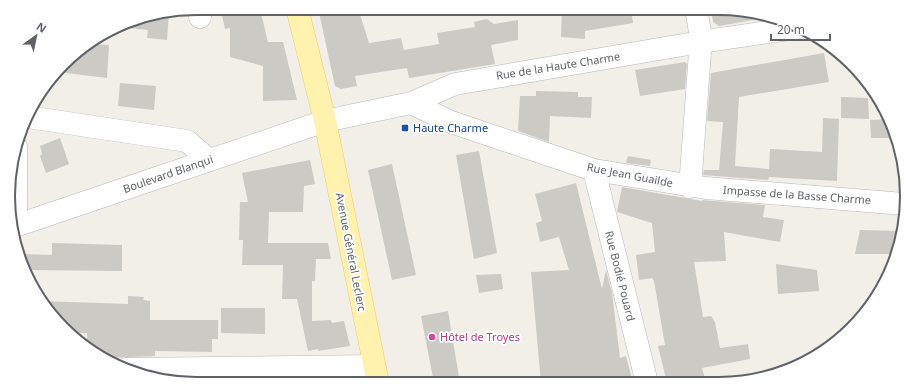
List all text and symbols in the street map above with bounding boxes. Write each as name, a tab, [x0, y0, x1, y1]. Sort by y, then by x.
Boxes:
north arrow	[16, 16, 56, 56]
scale bar	[771, 16, 830, 42]
text: N	[34, 18, 50, 36]
text: 20 m	[777, 21, 805, 38]
street label: Rue de la Haute Charme	[495, 48, 621, 83]
place label: Haute Charme	[413, 120, 488, 135]
marker: Haute Charme	[400, 123, 410, 133]
street label: Boulevard Blanqui	[121, 151, 215, 196]
street label: Rue Jean Guailde	[586, 159, 674, 190]
street label: Impasse de la Basse Charme	[723, 182, 871, 207]
street label: Avenue Général Leclerc	[333, 191, 370, 313]
street label: Rue Bodié Pouard	[602, 229, 639, 323]
place label: Hôtel de Troyes	[440, 329, 520, 344]
marker: Hôtel de Troyes	[427, 332, 437, 342]

